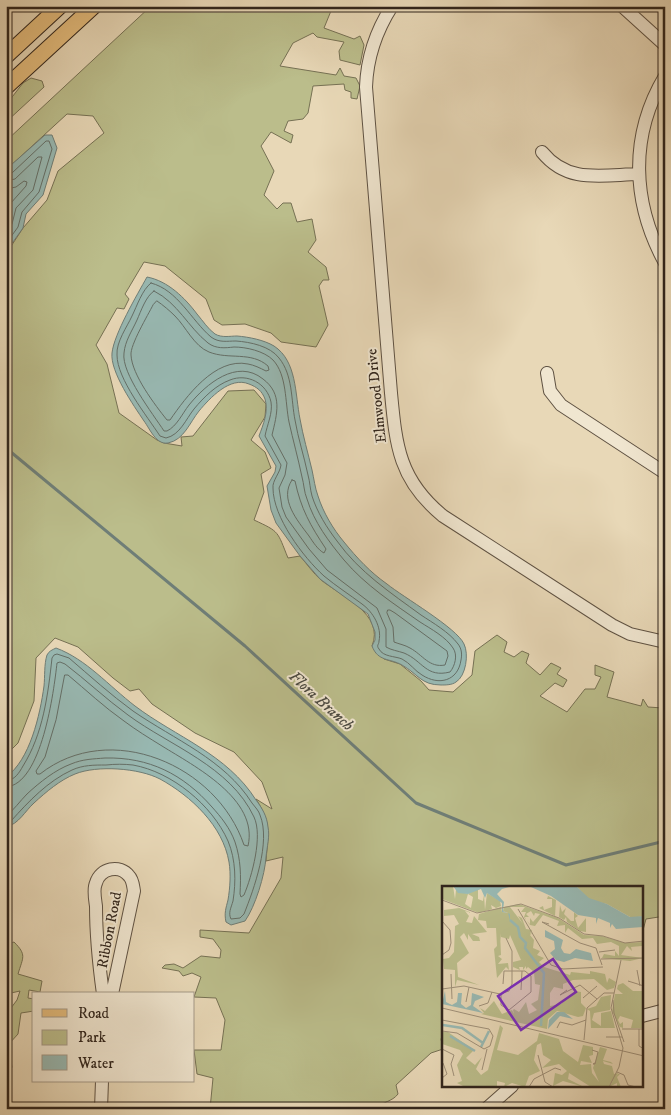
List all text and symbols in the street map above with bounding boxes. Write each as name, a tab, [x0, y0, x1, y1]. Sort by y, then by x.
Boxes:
street label: Elmwood Drive	[362, 348, 391, 444]
water label: Flora Branch	[285, 666, 358, 735]
inset map	[442, 886, 644, 1088]
street label: Ribbon Road	[93, 890, 126, 970]
legend	[32, 992, 195, 1082]
text: Road	[78, 1004, 110, 1023]
text: Park	[78, 1028, 107, 1047]
text: Water	[77, 1054, 114, 1073]

